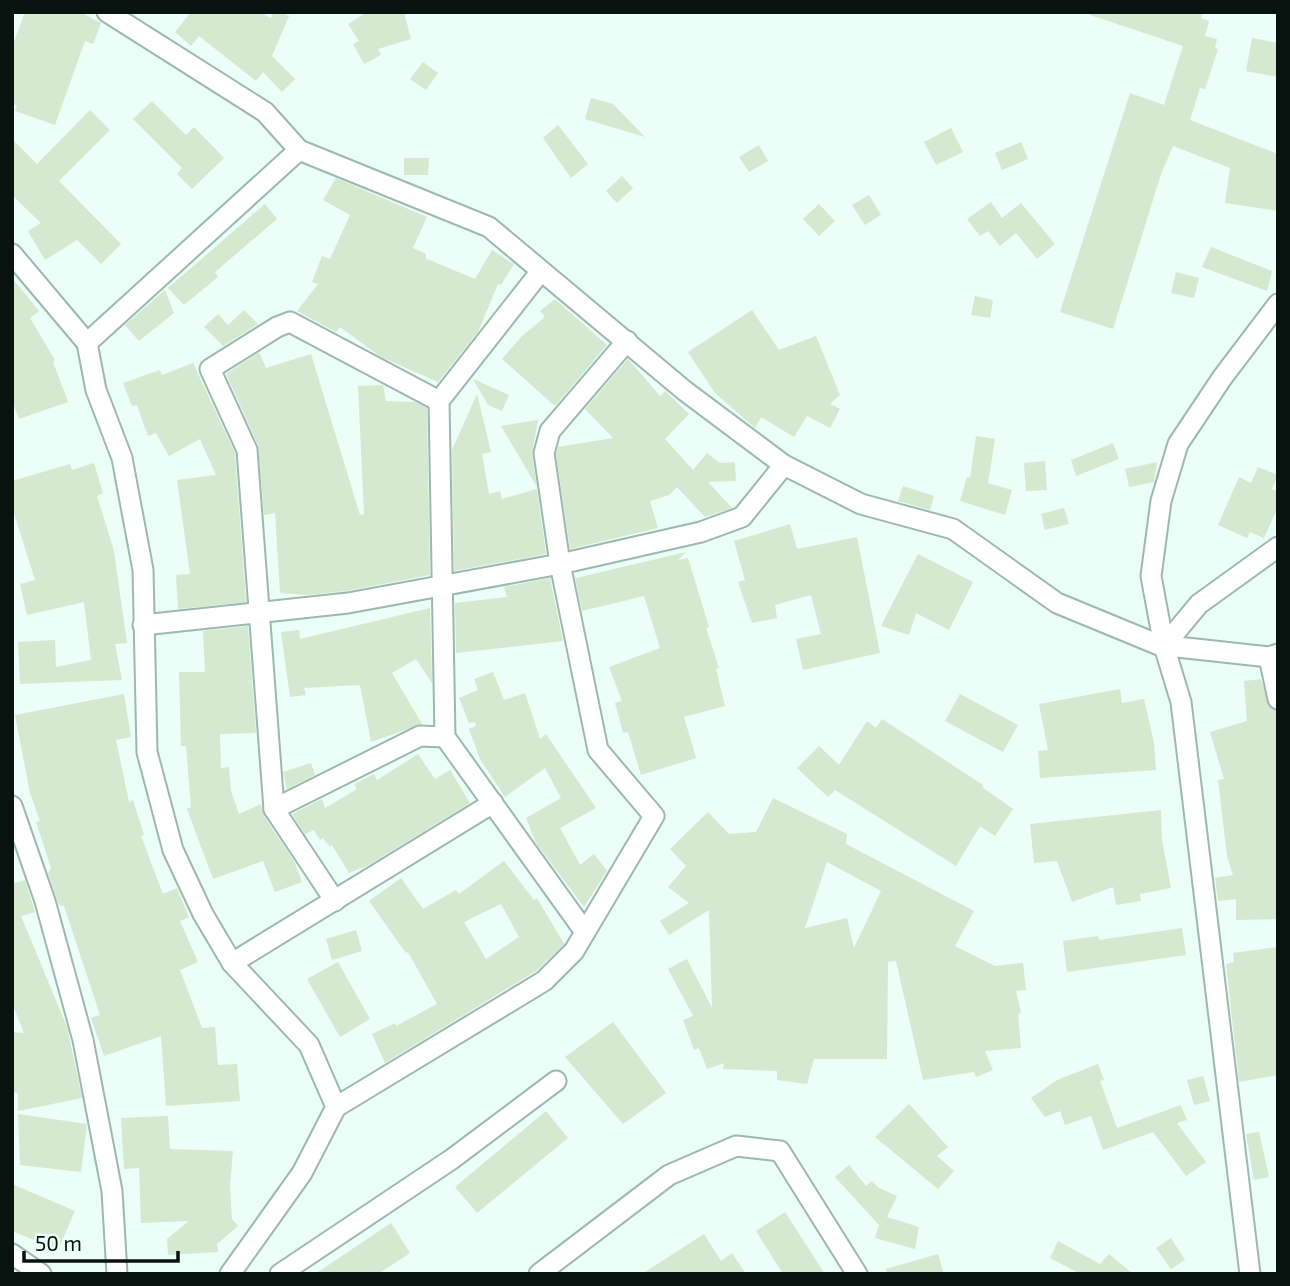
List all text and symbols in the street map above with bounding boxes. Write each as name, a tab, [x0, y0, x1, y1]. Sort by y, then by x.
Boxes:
scale bar	[24, 1220, 178, 1264]
text: 50 m	[35, 1230, 82, 1255]

